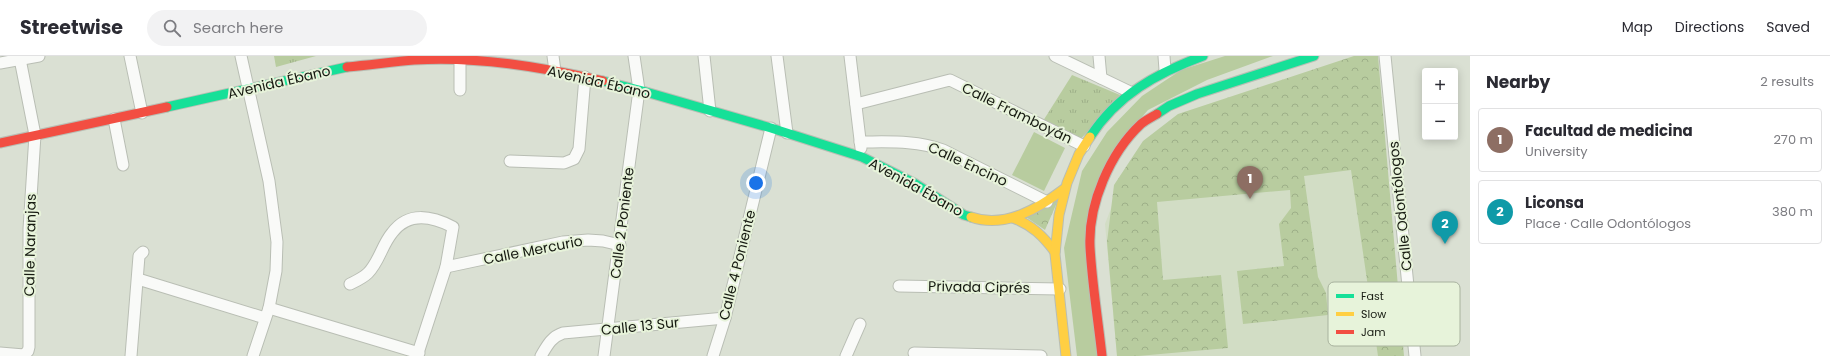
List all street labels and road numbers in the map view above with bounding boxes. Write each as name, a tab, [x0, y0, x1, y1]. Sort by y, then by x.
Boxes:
street label: Avenida Ébano	[226, 60, 332, 104]
street label: Avenida Ébano	[546, 60, 652, 104]
street label: Calle Framboyán	[958, 78, 1076, 148]
street label: Calle Encino	[925, 137, 1011, 191]
street label: Calle Odontólogos	[1383, 140, 1417, 272]
street label: Avenida Ébano	[865, 153, 967, 221]
street label: Calle 2 Poniente	[605, 166, 639, 280]
street label: Calle Naranjas	[19, 193, 41, 297]
street label: Calle 4 Poniente	[714, 207, 760, 322]
street label: Calle Mercurio	[482, 231, 584, 269]
street label: Privada Ciprés	[928, 276, 1030, 298]
street label: Calle 13 Sur	[600, 312, 680, 340]

